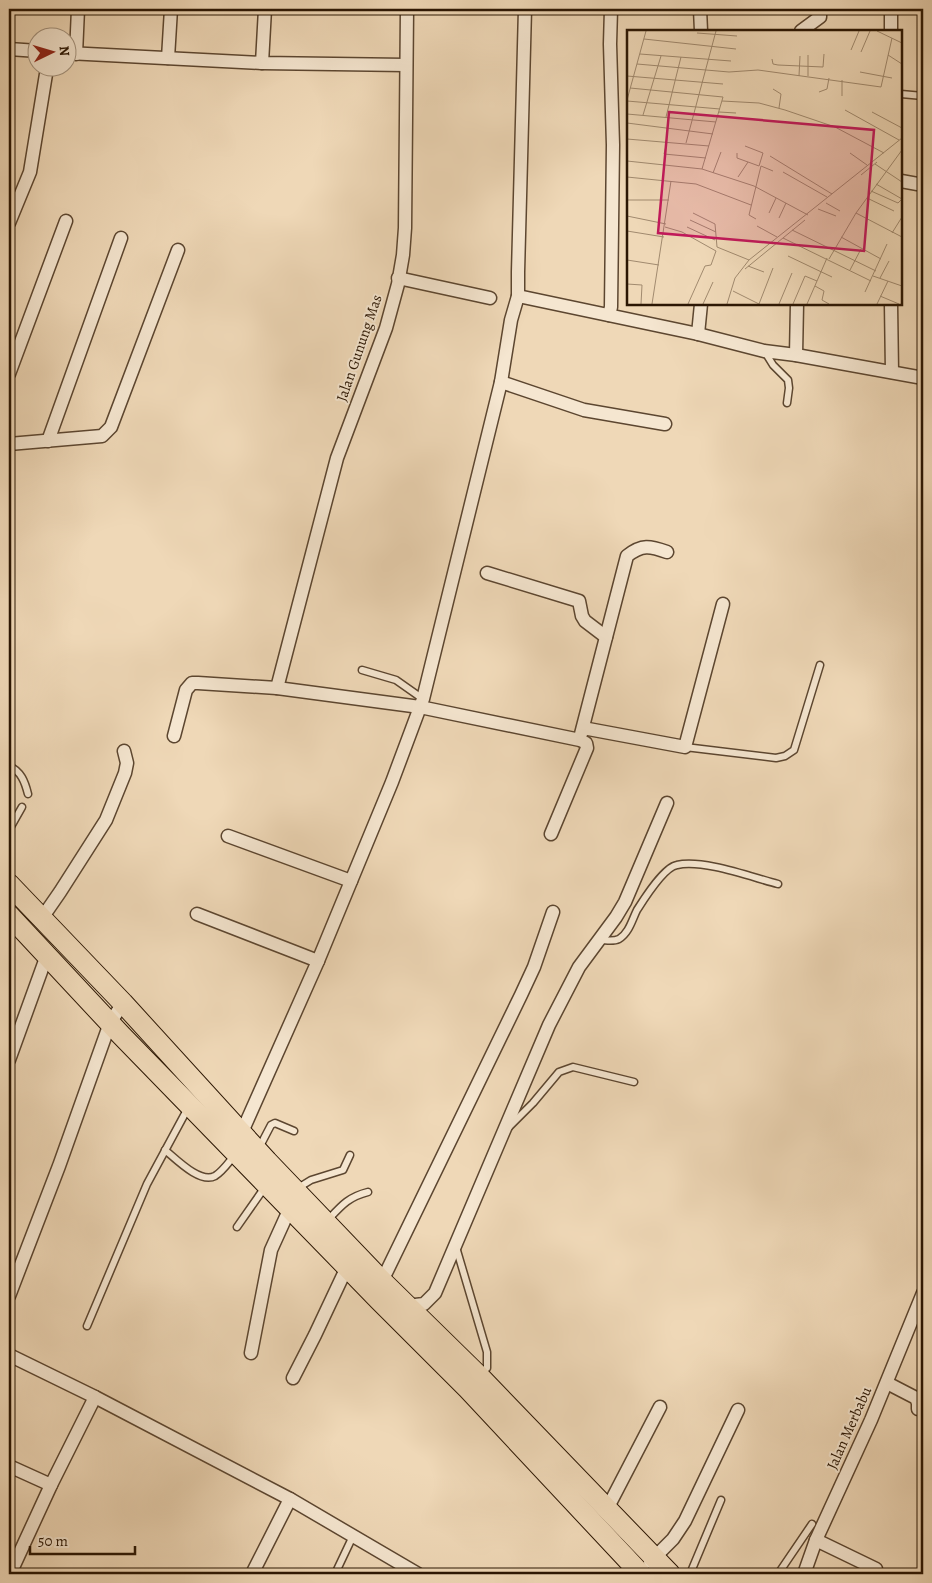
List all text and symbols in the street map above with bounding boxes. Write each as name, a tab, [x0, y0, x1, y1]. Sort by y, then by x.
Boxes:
north arrow	[28, 28, 78, 78]
inset map	[627, 30, 902, 305]
text: N	[55, 45, 74, 57]
street label: Jalan Gunung Mas	[331, 292, 387, 404]
street label: Jalan Merbabu	[822, 1383, 876, 1472]
scale bar	[30, 1523, 135, 1555]
text: 50 m	[38, 1531, 68, 1551]

